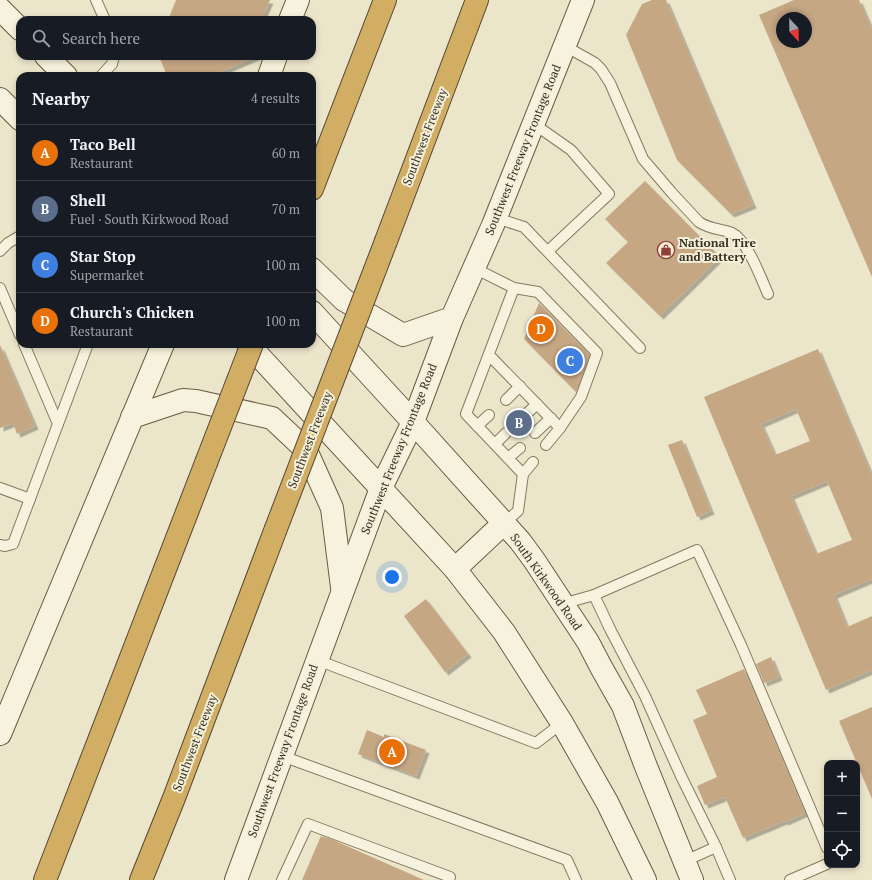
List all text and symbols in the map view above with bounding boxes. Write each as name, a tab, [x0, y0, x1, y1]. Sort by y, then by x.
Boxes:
north arrow	[776, 12, 812, 48]
search box	[16, 16, 316, 60]
icon: search	[30, 27, 52, 49]
text: Search here	[62, 28, 140, 48]
street label: Southwest Freeway Frontage Road	[481, 62, 564, 237]
street label: Southwest Freeway	[399, 85, 450, 187]
text: Nearby	[32, 87, 90, 110]
text: 4 results	[251, 89, 300, 107]
text: Taco Bell	[70, 134, 136, 154]
text: A	[40, 144, 50, 162]
text: 60 m	[272, 144, 300, 162]
text: Restaurant	[70, 154, 133, 172]
text: Shell	[70, 190, 106, 210]
text: B	[41, 200, 49, 218]
text: 70 m	[272, 200, 300, 218]
text: Fuel · South Kirkwood Road	[70, 210, 229, 228]
place label: National Tire and Battery	[679, 235, 756, 264]
shop icon: National Tire and Battery	[656, 240, 676, 260]
text: Star Stop	[70, 246, 136, 266]
text: C	[41, 256, 49, 274]
text: 100 m	[265, 256, 300, 274]
text: Supermarket	[70, 266, 144, 284]
text: Church's Chicken	[70, 302, 194, 322]
text: D	[40, 312, 50, 330]
text: 100 m	[265, 312, 300, 330]
pin: D	[528, 314, 554, 344]
text: Restaurant	[70, 322, 133, 340]
pin: C	[557, 346, 583, 376]
street label: Southwest Freeway Frontage Road	[357, 361, 440, 536]
street label: Southwest Freeway	[284, 388, 335, 490]
pin: B	[506, 408, 532, 438]
street label: South Kirkwood Road	[507, 530, 586, 633]
your location	[382, 567, 402, 587]
street label: Southwest Freeway Frontage Road	[244, 662, 321, 839]
street label: Southwest Freeway	[169, 691, 220, 793]
pin: A	[379, 737, 405, 767]
map controls	[824, 760, 860, 868]
button: +	[824, 760, 860, 796]
button: −	[824, 796, 860, 832]
button: locate	[824, 832, 860, 868]

